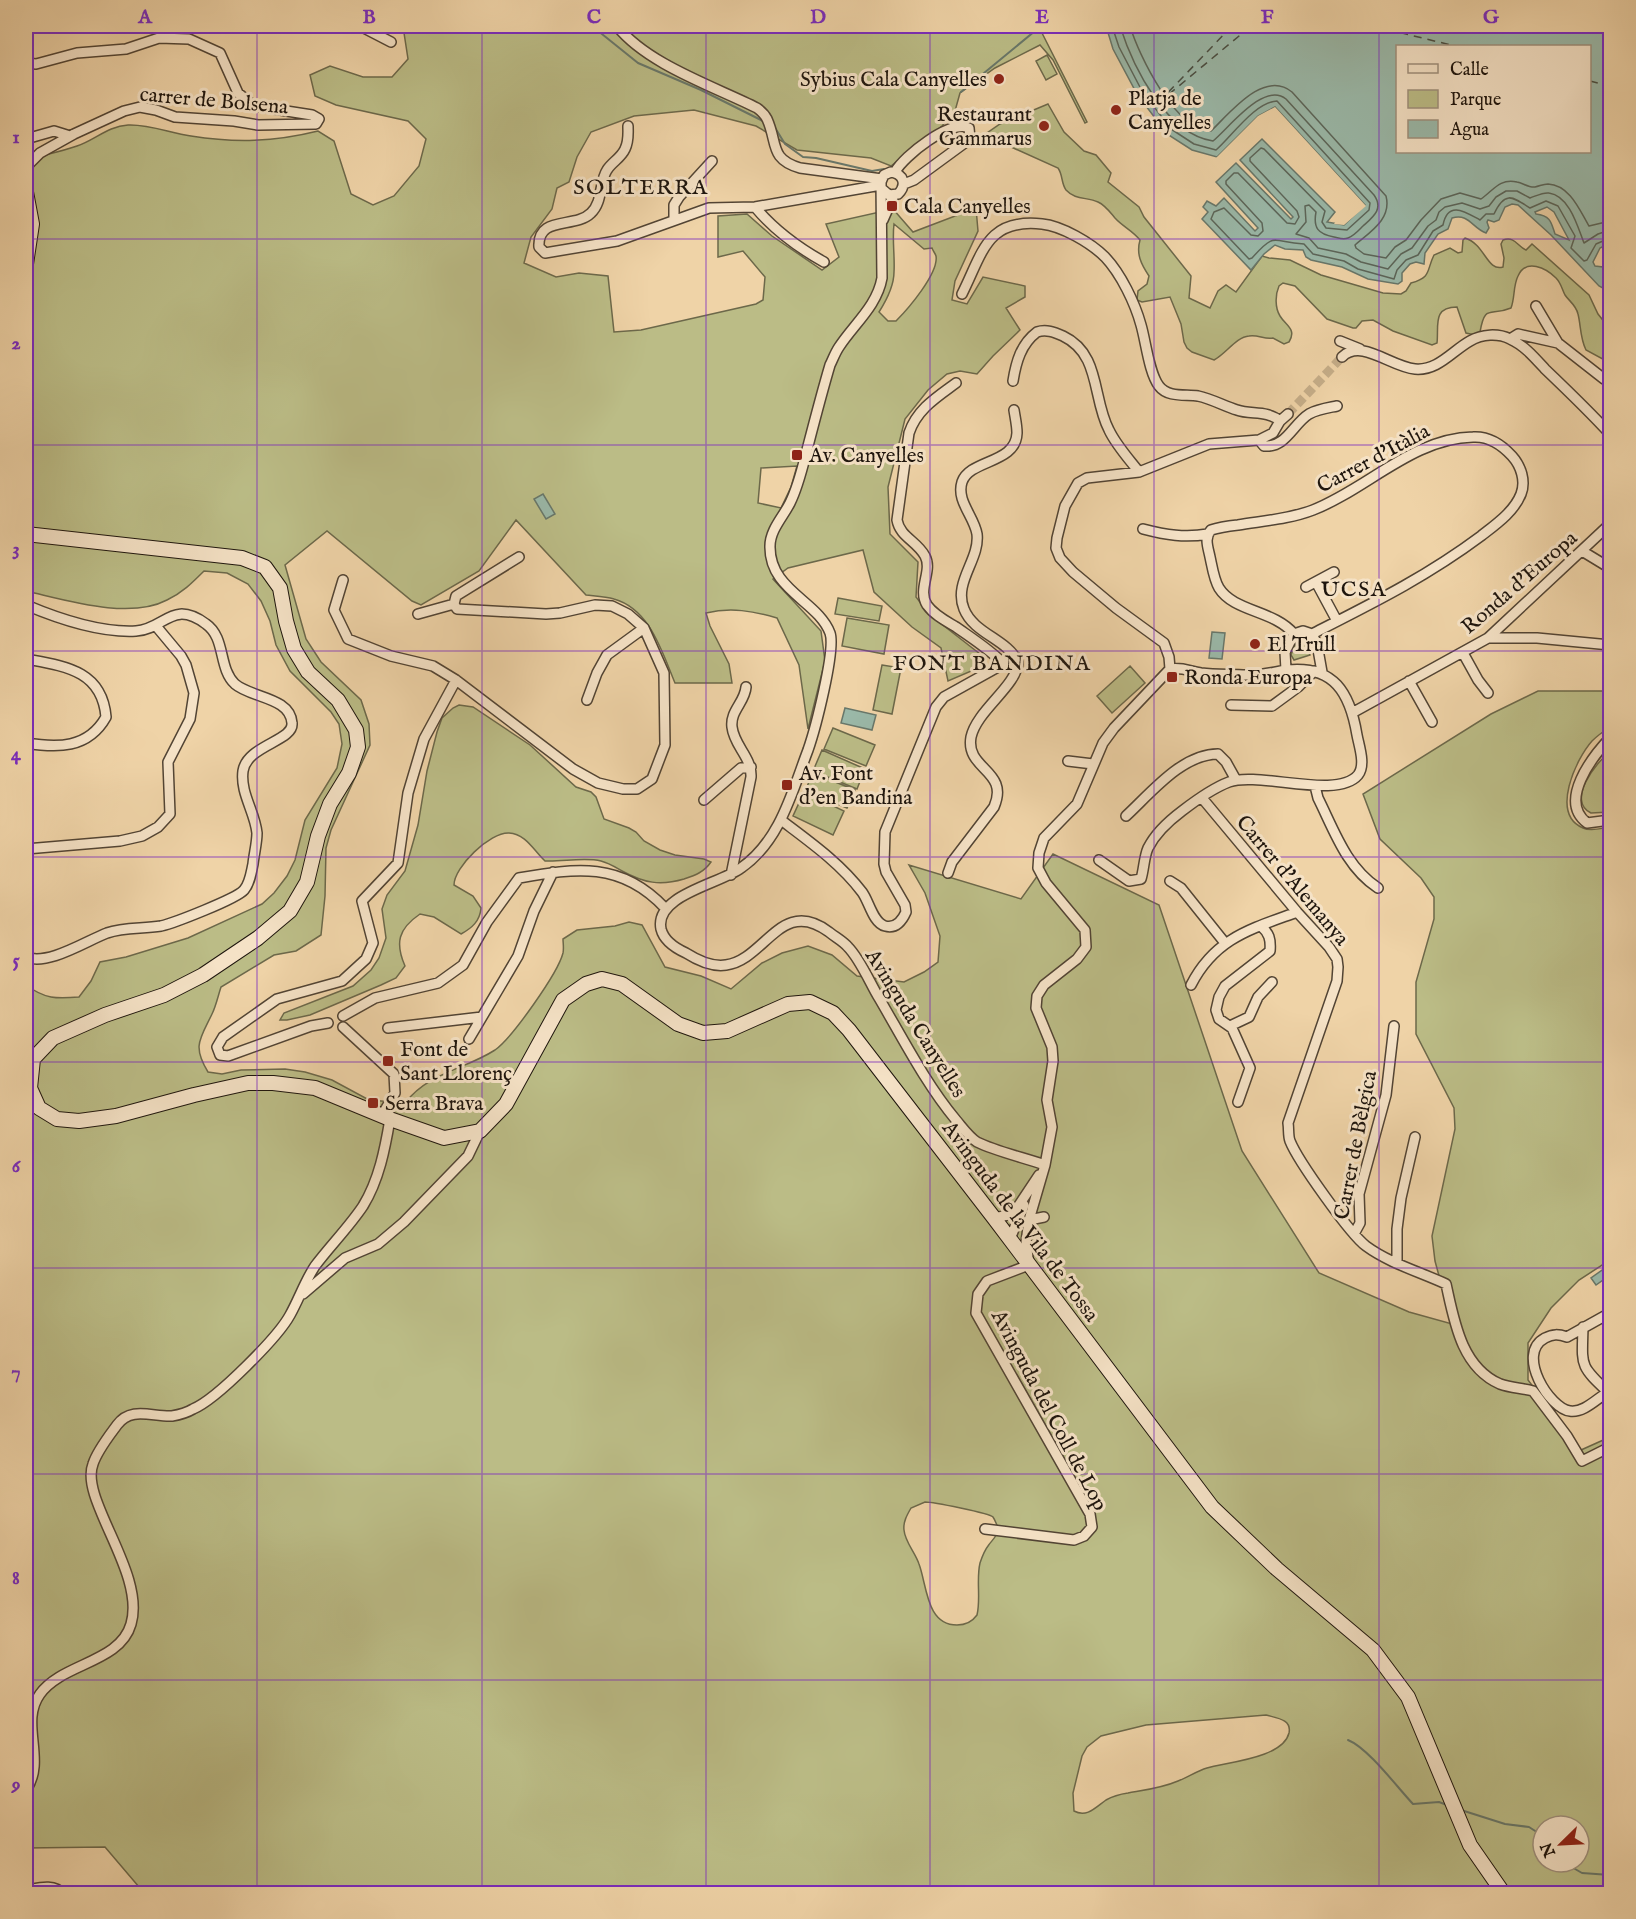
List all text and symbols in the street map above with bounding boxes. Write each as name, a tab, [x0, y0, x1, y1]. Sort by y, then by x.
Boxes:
text: A	[137, 5, 153, 30]
text: B	[362, 5, 376, 30]
text: C	[587, 5, 601, 30]
text: D	[810, 5, 826, 30]
text: E	[1035, 5, 1049, 30]
text: F	[1261, 5, 1274, 30]
text: G	[1483, 5, 1500, 30]
legend	[1396, 45, 1591, 153]
text: Calle	[1450, 59, 1489, 82]
place label: Sybius Cala Canyelles	[800, 67, 987, 94]
marker: Sybius Cala Canyelles	[992, 72, 1006, 86]
street label: carrer de Bolsena	[138, 82, 290, 122]
place label: Platja de Canyelles	[1128, 86, 1211, 137]
text: Parque	[1450, 89, 1501, 112]
place label: Restaurant Gammarus	[937, 102, 1032, 153]
marker: Platja de Canyelles	[1109, 103, 1123, 117]
marker: Restaurant Gammarus	[1037, 119, 1051, 133]
text: Agua	[1449, 119, 1489, 142]
text: 1	[12, 125, 20, 150]
district label: SOLTERRA	[573, 174, 709, 202]
place label: Cala Canyelles	[904, 194, 1031, 221]
marker: Cala Canyelles	[885, 199, 899, 213]
text: 2	[11, 331, 21, 356]
street label: Carrer d'Itàlia	[1313, 418, 1436, 500]
place label: Av. Canyelles	[808, 443, 924, 470]
marker: Av. Canyelles	[790, 448, 804, 462]
street label: Ronda d'Europa	[1456, 525, 1584, 641]
text: 3	[12, 537, 20, 562]
district label: UCSA	[1321, 576, 1387, 604]
place label: El Trull	[1267, 632, 1336, 659]
marker: El Trull	[1248, 637, 1262, 651]
district label: FONT BANDINA	[893, 650, 1091, 678]
place label: Ronda Europa	[1184, 665, 1313, 692]
marker: Ronda Europa	[1165, 670, 1179, 684]
text: 4	[11, 742, 22, 767]
place label: Av. Font d'en Bandina	[798, 761, 913, 812]
marker: Av. Font d'en Bandina	[780, 778, 794, 792]
street label: Carrer d'Alemanya	[1229, 810, 1355, 953]
street label: Avinguda Canyelles	[858, 944, 971, 1103]
text: 5	[12, 948, 20, 973]
place label: Font de Sant Llorenç	[400, 1037, 512, 1088]
marker: Font de Sant Llorenç	[381, 1054, 395, 1068]
street label: Carrer de Bèlgica	[1329, 1068, 1384, 1222]
place label: Serra Brava	[385, 1091, 484, 1118]
marker: Serra Brava	[366, 1096, 380, 1110]
street label: Avinguda de la Vila de Tossa	[935, 1115, 1105, 1328]
text: 6	[12, 1154, 22, 1179]
street label: Avinguda del Coll de Lop	[984, 1305, 1113, 1516]
text: 7	[11, 1360, 21, 1385]
text: 8	[12, 1566, 20, 1591]
text: 9	[11, 1772, 21, 1797]
north arrow	[1531, 1814, 1591, 1874]
text: N	[1537, 1839, 1561, 1861]

